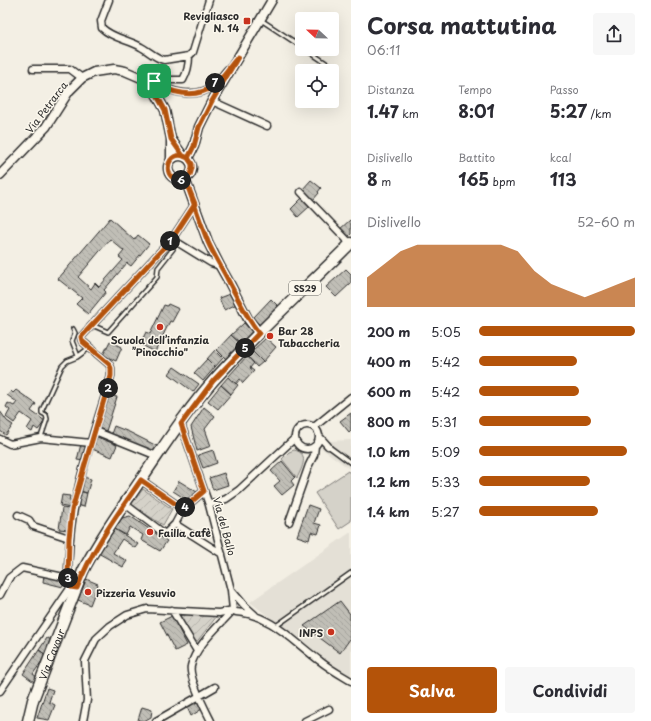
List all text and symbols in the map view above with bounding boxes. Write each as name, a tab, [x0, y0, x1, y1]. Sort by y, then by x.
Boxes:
place label: Revigliasco N. 14	[183, 8, 239, 35]
text: Corsa mattutina	[367, 8, 557, 41]
north arrow	[295, 12, 339, 56]
map controls	[295, 12, 339, 108]
button: share	[593, 13, 635, 55]
marker: Revigliasco N. 14	[242, 16, 252, 26]
text: 06:11	[367, 40, 400, 59]
pin	[137, 64, 171, 98]
button: locate	[295, 64, 339, 108]
icon: arrive	[143, 70, 165, 92]
pin: 7	[205, 73, 225, 93]
text: 7	[212, 74, 218, 91]
street label: Via Petrarca	[21, 77, 71, 136]
text: Distanza	[367, 81, 414, 98]
text: Tempo	[458, 81, 492, 98]
text: Passo	[550, 81, 579, 98]
text: 1.47	[367, 98, 399, 124]
text: 8:01	[458, 98, 495, 124]
text: 5:27	[550, 98, 587, 124]
text: km	[399, 105, 419, 122]
text: /km	[587, 105, 612, 122]
text: Dislivello	[367, 149, 413, 166]
text: Battito	[458, 149, 495, 166]
text: kcal	[550, 149, 572, 166]
text: 8	[367, 166, 378, 192]
text: 165	[458, 166, 489, 192]
text: 113	[550, 166, 577, 192]
pin: 6	[171, 170, 191, 190]
text: 6	[177, 171, 185, 188]
text: m	[378, 173, 391, 190]
text: bpm	[489, 173, 516, 190]
text: Dislivello	[367, 212, 421, 231]
text: 52–60 m	[577, 212, 635, 231]
pin: 1	[160, 231, 180, 251]
text: 1	[167, 232, 173, 249]
road number: SS29	[289, 281, 321, 295]
marker: Scuola dell’infanzia ”Pinocchio"	[155, 322, 165, 332]
text: 200 m	[367, 322, 411, 341]
text: 5:05	[431, 322, 461, 341]
place label: Bar 28 Tabaccheria	[278, 323, 340, 350]
marker: Bar 28 Tabaccheria	[265, 331, 275, 341]
place label: Scuola dell’infanzia ”Pinocchio"	[111, 332, 209, 359]
pin: 5	[235, 338, 255, 358]
text: 5	[241, 339, 249, 356]
text: 400 m	[367, 352, 411, 371]
text: 5:42	[431, 352, 460, 371]
pin: 2	[98, 378, 118, 398]
text: 2	[104, 379, 112, 396]
text: 600 m	[367, 382, 411, 401]
text: 5:42	[431, 382, 460, 401]
text: 800 m	[367, 412, 410, 431]
text: 5:31	[431, 412, 457, 431]
text: 1.0 km	[367, 442, 410, 461]
text: 5:09	[431, 442, 460, 461]
text: 1.2 km	[367, 472, 410, 491]
text: 5:33	[431, 472, 460, 491]
street label: Via del Ballo	[210, 495, 240, 558]
pin: 4	[175, 497, 195, 517]
text: 4	[181, 498, 189, 515]
text: 1.4 km	[367, 502, 410, 521]
text: 5:27	[431, 502, 459, 521]
place label: Failla cafè	[158, 525, 212, 540]
marker: Failla cafè	[145, 527, 155, 537]
pin: 3	[58, 568, 78, 588]
text: 3	[64, 569, 72, 586]
place label: Pizzeria Vesuvio	[96, 585, 176, 600]
marker: Pizzeria Vesuvio	[83, 587, 93, 597]
place label: INPS	[299, 625, 323, 640]
street label: Via Cavour	[34, 626, 68, 682]
marker: INPS	[326, 627, 336, 637]
button: Salva	[367, 667, 497, 713]
button: Condividi	[505, 667, 635, 713]

